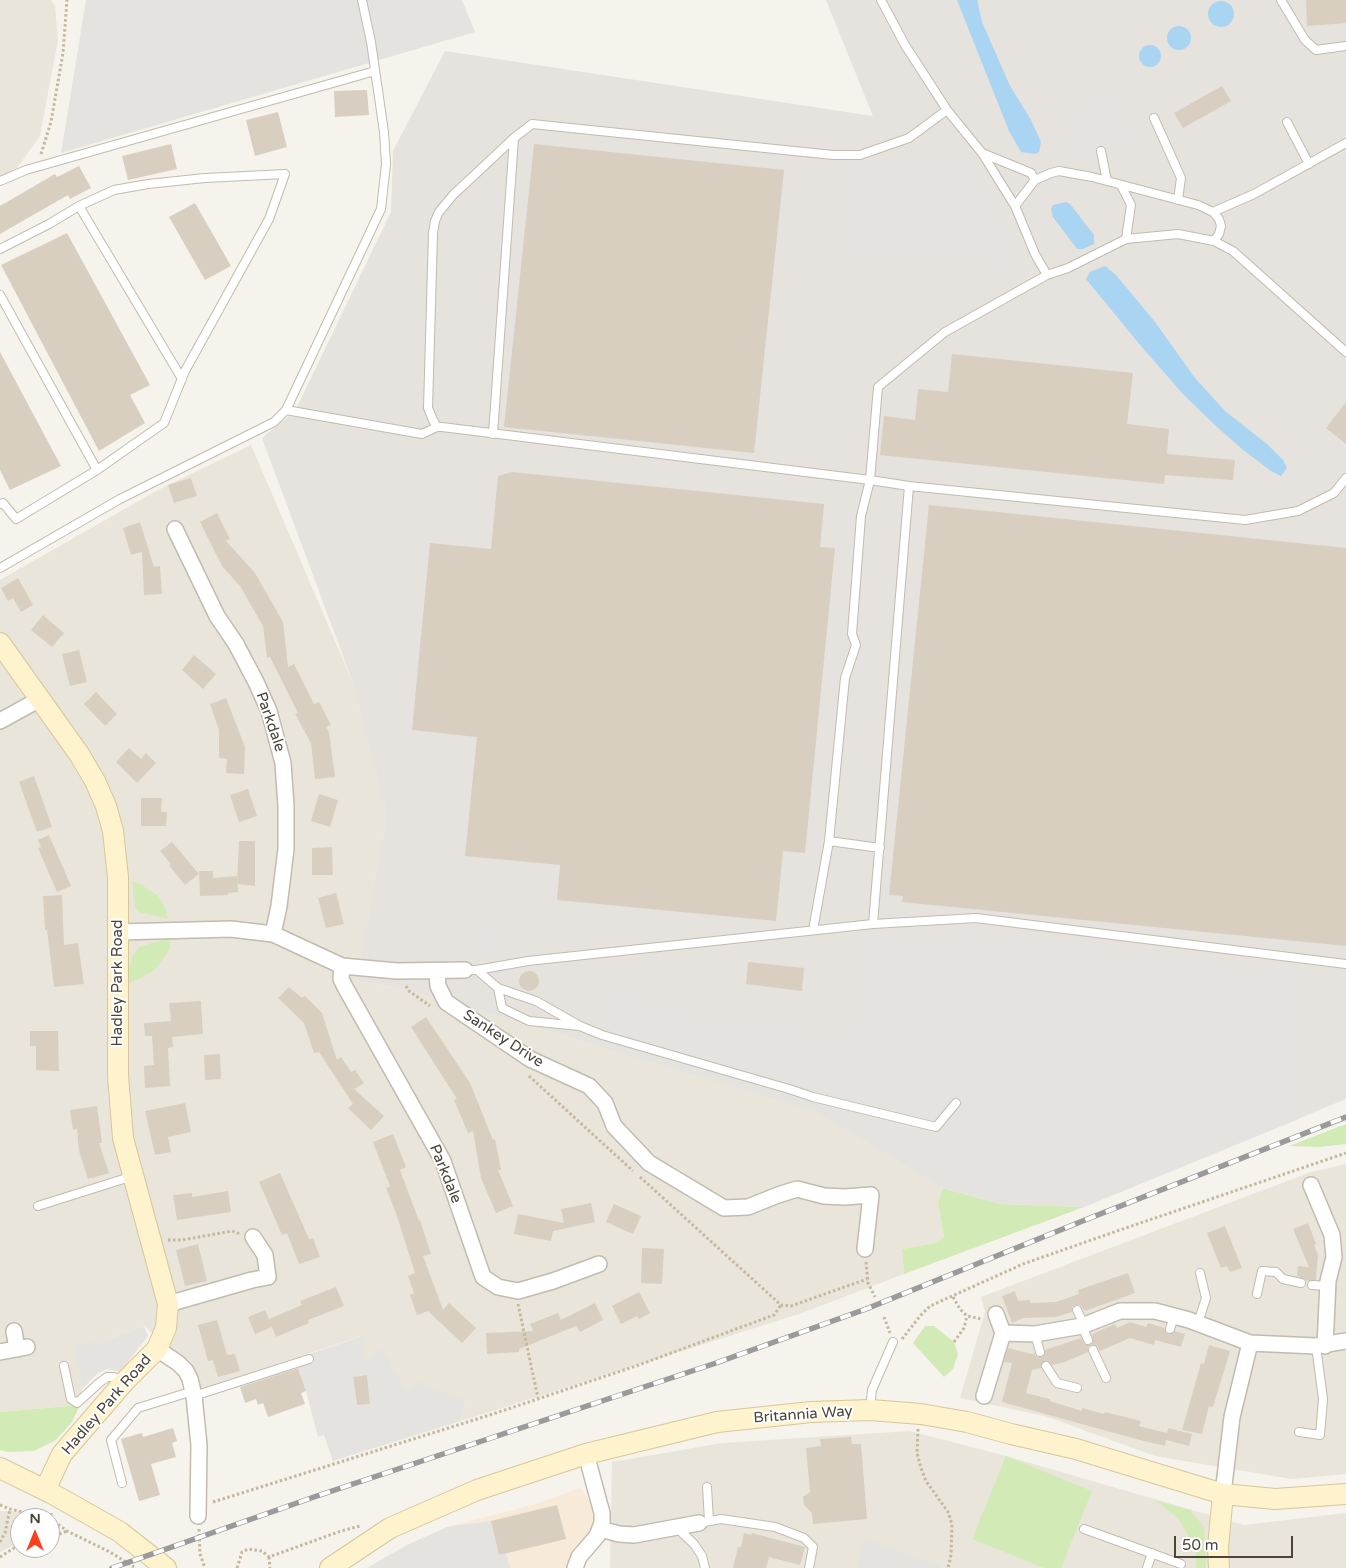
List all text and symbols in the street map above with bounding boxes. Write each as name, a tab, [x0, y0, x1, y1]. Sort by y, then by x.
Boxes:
street label: Parkdale	[251, 690, 289, 754]
street label: Hadley Park Road	[109, 920, 127, 1046]
street label: Sankey Drive	[459, 1006, 547, 1072]
street label: Parkdale	[425, 1142, 465, 1206]
street label: Hadley Park Road	[59, 1351, 155, 1459]
street label: Britannia Way	[753, 1403, 853, 1427]
north arrow	[10, 1508, 60, 1558]
text: N	[29, 1510, 41, 1527]
scale bar	[1176, 1526, 1295, 1558]
text: 50 m	[1182, 1536, 1219, 1554]

